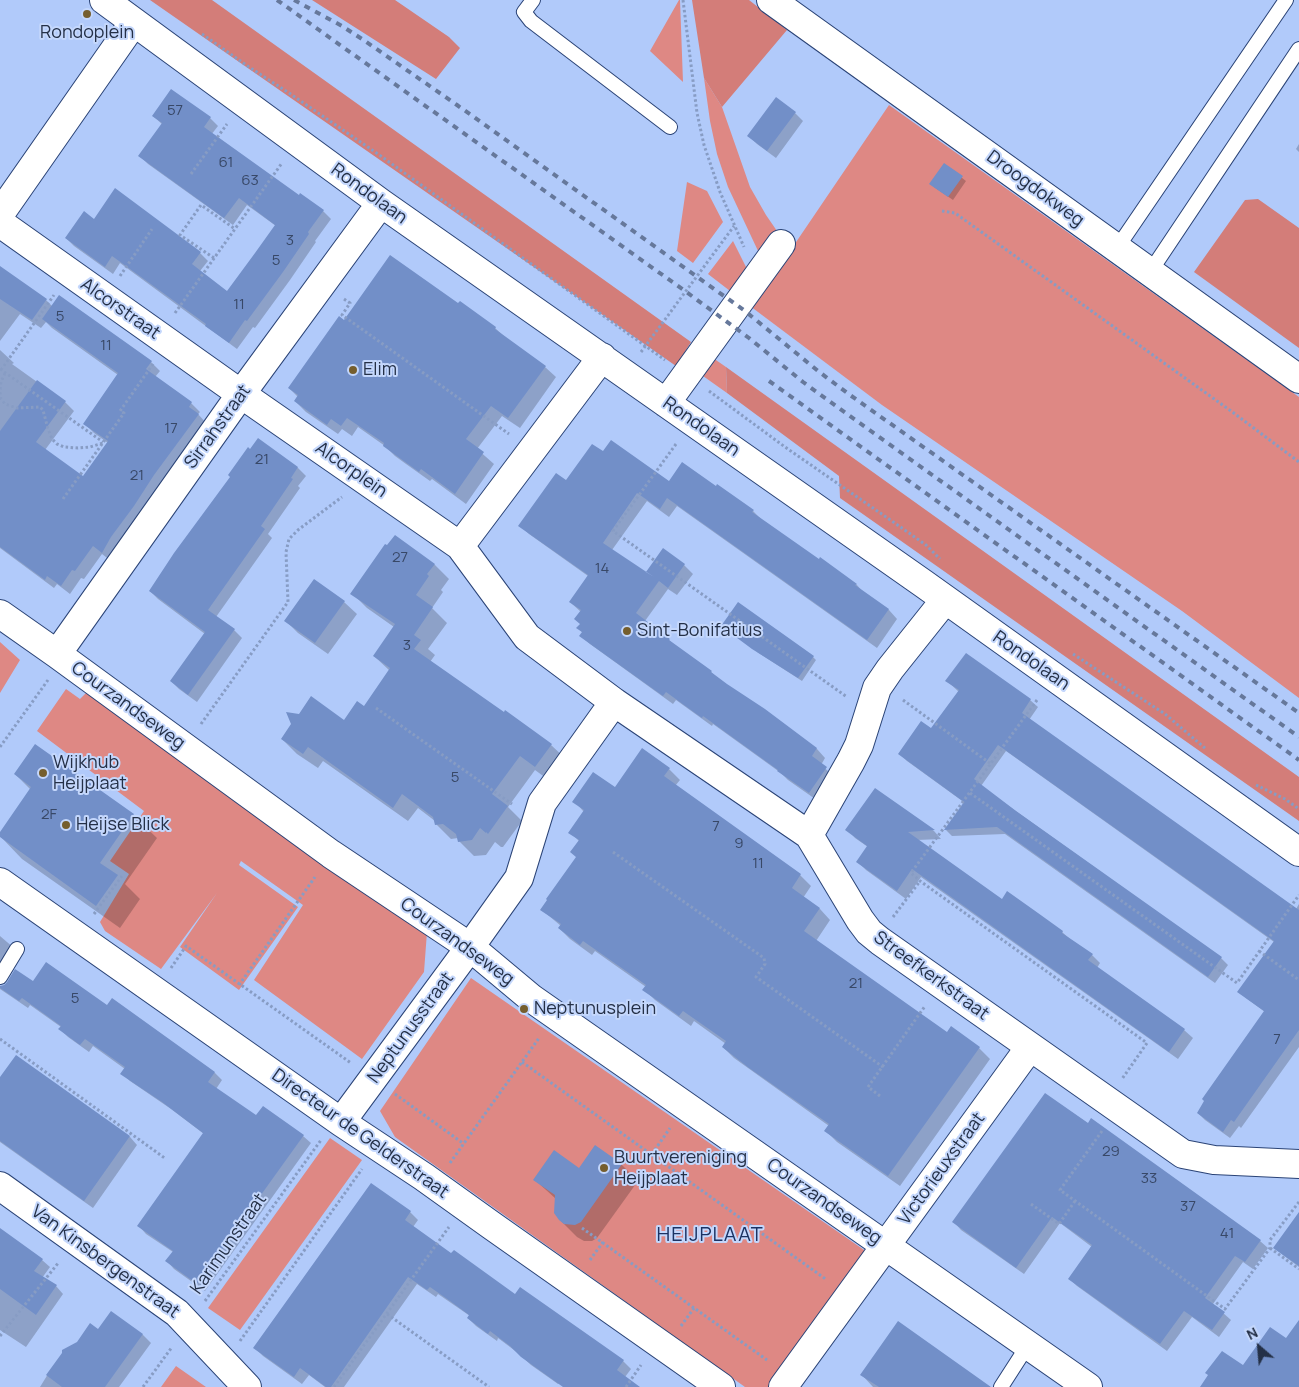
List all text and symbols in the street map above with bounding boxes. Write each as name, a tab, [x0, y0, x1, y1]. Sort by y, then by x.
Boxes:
marker: Rondoplein	[81, 8, 93, 20]
place label: Rondoplein	[40, 22, 134, 44]
house number: 57	[167, 102, 183, 120]
street label: Droogdokweg	[982, 146, 1088, 232]
house number: 61	[219, 154, 233, 172]
street label: Rondolaan	[327, 159, 411, 229]
house number: 63	[241, 172, 259, 190]
house number: 3	[286, 232, 294, 250]
house number: 5	[272, 252, 280, 270]
street label: Alcorstraat	[76, 274, 164, 344]
house number: 11	[233, 296, 245, 314]
house number: 5	[56, 308, 64, 326]
house number: 11	[100, 337, 112, 355]
place label: Elim	[363, 359, 397, 381]
marker: Elim	[347, 364, 359, 376]
street label: Sirrahstraat	[180, 381, 256, 473]
street label: Rondolaan	[658, 393, 744, 461]
house number: 17	[164, 420, 178, 438]
street label: Alcorplein	[311, 437, 391, 503]
house number: 21	[255, 451, 269, 469]
house number: 21	[130, 467, 144, 485]
house number: 27	[392, 549, 408, 567]
house number: 14	[595, 560, 609, 578]
place label: Sint-Bonifatius	[637, 620, 762, 642]
marker: Sint-Bonifatius	[621, 625, 633, 637]
street label: Rondolaan	[988, 627, 1074, 695]
house number: 3	[403, 637, 411, 655]
street label: Courzandseweg	[67, 658, 189, 754]
place label: Wijkhub Heijplaat	[53, 752, 127, 794]
marker: Wijkhub Heijplaat	[37, 767, 49, 779]
house number: 5	[451, 769, 459, 787]
house number: 2F	[41, 806, 57, 824]
place label: Heijse Blick	[76, 814, 169, 836]
house number: 7	[712, 818, 720, 836]
marker: Heijse Blick	[60, 819, 72, 831]
house number: 9	[734, 835, 744, 853]
house number: 11	[752, 855, 764, 873]
street label: Courzandseweg	[396, 894, 518, 990]
street label: Streefkerkstraat	[869, 927, 993, 1025]
street label: Neptunusstraat	[363, 968, 459, 1088]
house number: 21	[849, 975, 863, 993]
house number: 5	[71, 990, 79, 1008]
place label: Neptunusplein	[534, 998, 656, 1020]
marker: Neptunusplein	[518, 1003, 530, 1015]
house number: 7	[1273, 1031, 1281, 1049]
street label: Directeur de Gelderstraat	[267, 1065, 453, 1203]
street label: Victorieuxstraat	[894, 1109, 990, 1229]
house number: 29	[1102, 1143, 1120, 1161]
place label: Buurtvereniging Heijplaat	[614, 1147, 747, 1190]
street label: Courzandseweg	[762, 1154, 886, 1250]
marker: Buurtvereniging Heijplaat	[598, 1162, 610, 1174]
house number: 33	[1141, 1170, 1157, 1188]
street label: Karimunstraat	[186, 1189, 272, 1299]
house number: 37	[1180, 1198, 1196, 1216]
street label: Van Kinsbergenstraat	[27, 1201, 183, 1323]
district label: HEIJPLAAT	[655, 1223, 765, 1247]
house number: 41	[1220, 1225, 1234, 1243]
north arrow	[1234, 1322, 1284, 1372]
text: N	[1243, 1322, 1261, 1344]

